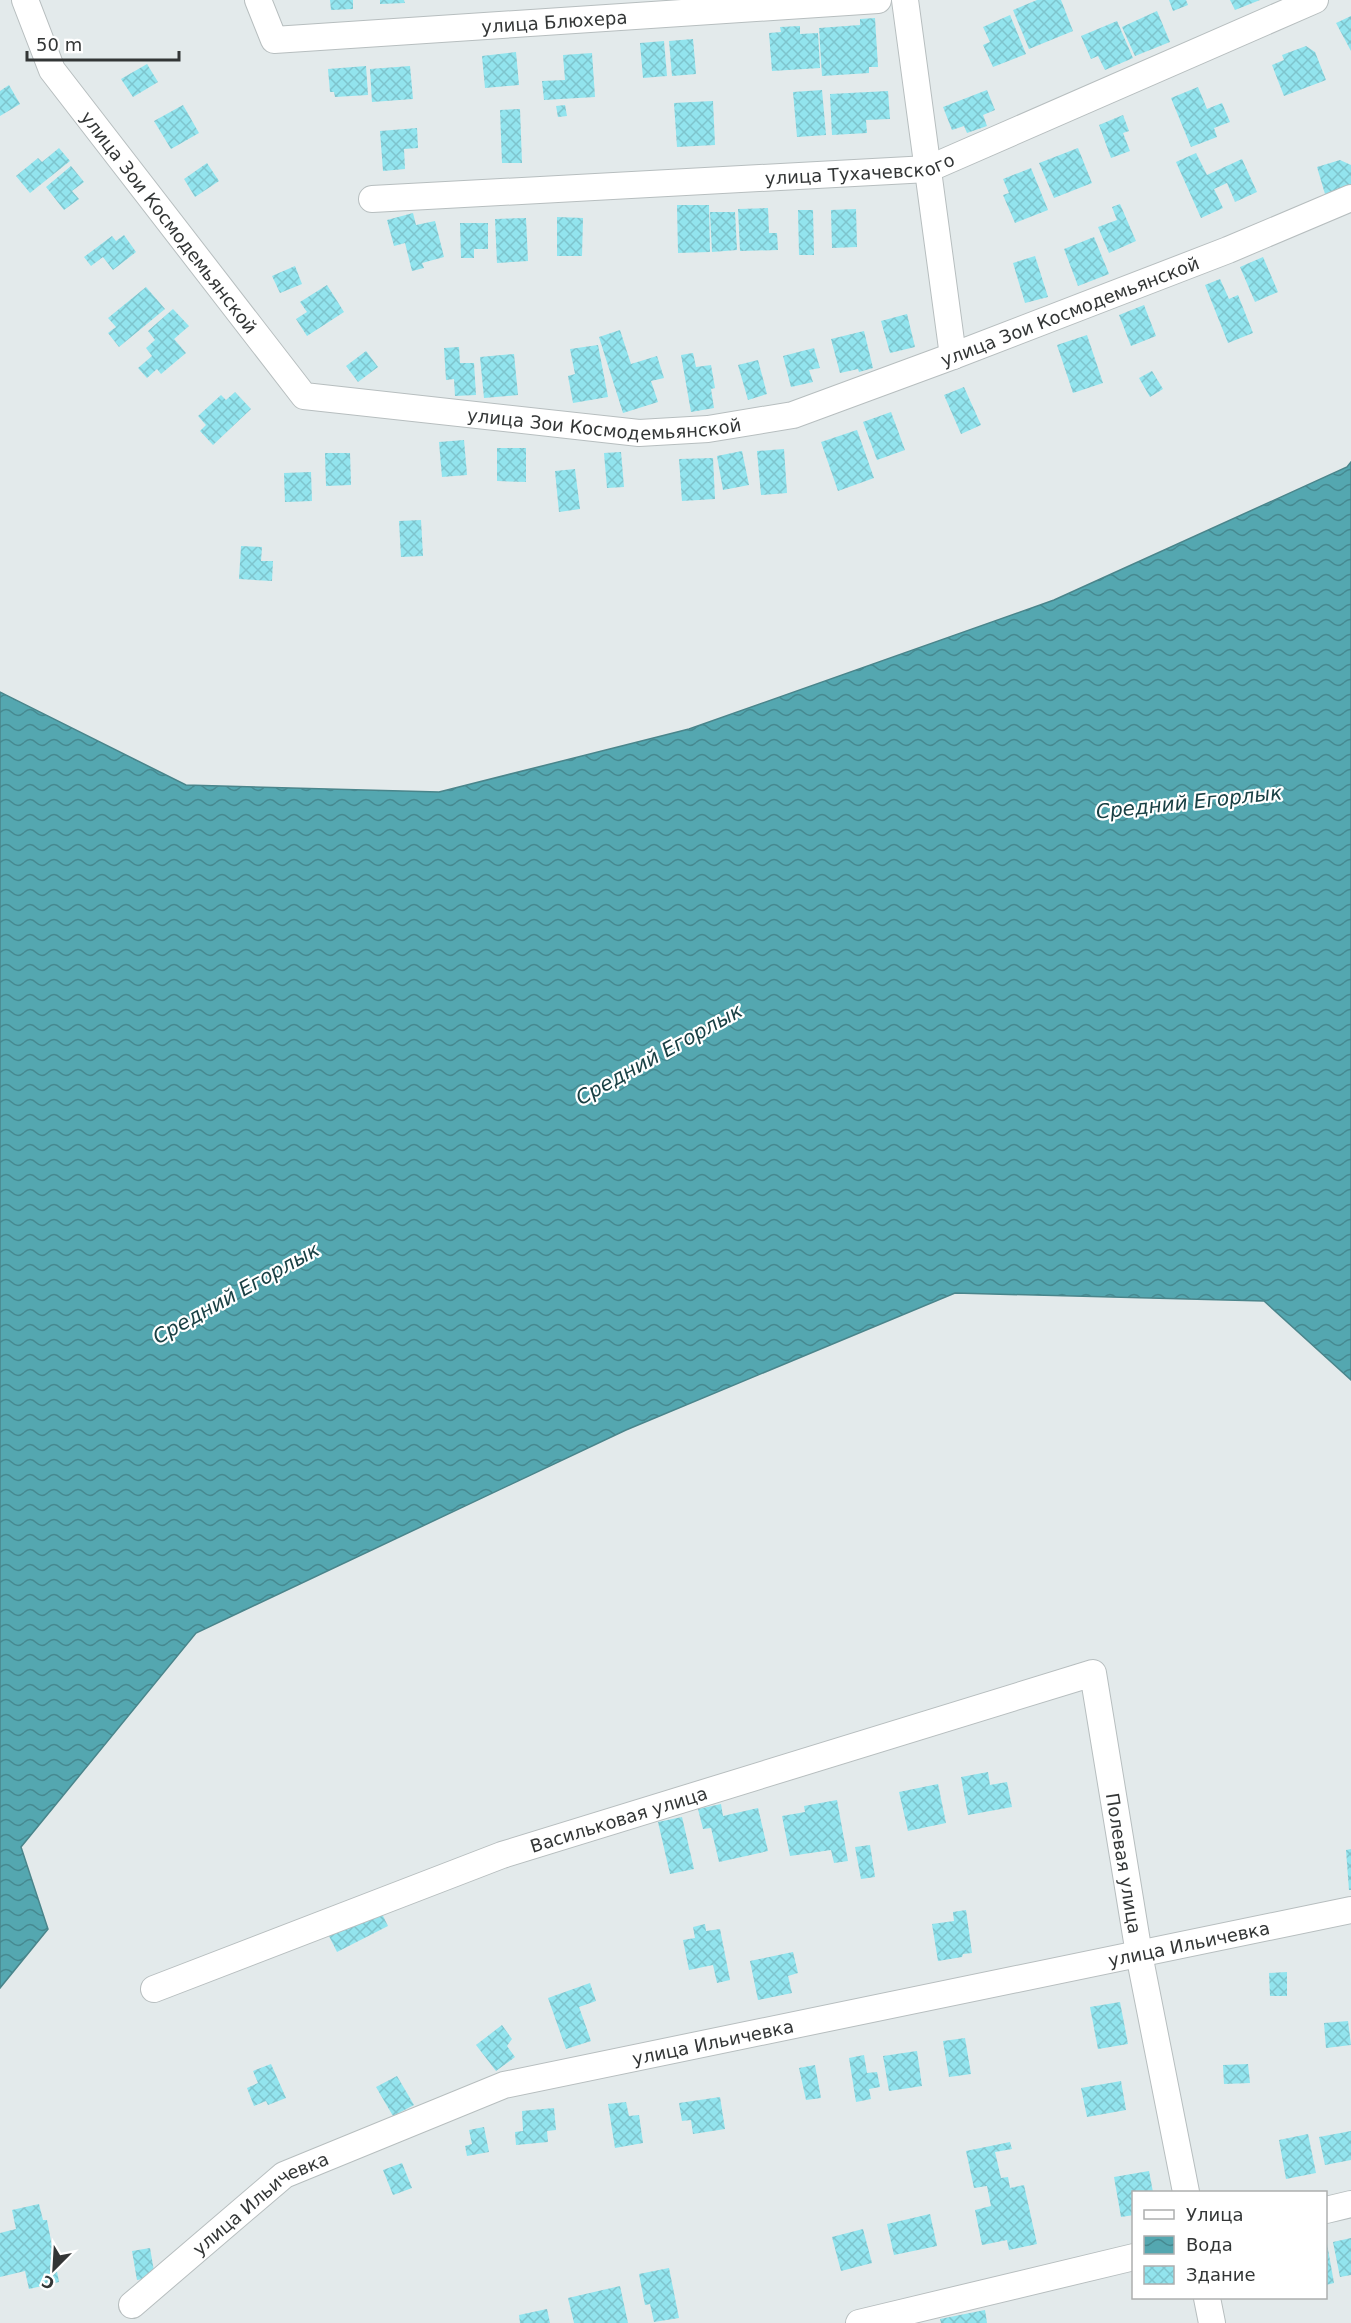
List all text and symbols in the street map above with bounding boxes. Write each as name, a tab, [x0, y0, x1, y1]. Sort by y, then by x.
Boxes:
street label: улица Блюхера	[481, 6, 628, 37]
scale bar	[27, 24, 178, 62]
text: 50 m	[36, 34, 82, 55]
street label: улица Зои Космодемьянской	[77, 107, 262, 337]
street label: улица Тухачевского	[764, 148, 958, 188]
street label: улица Зои Космодемьянской	[938, 252, 1202, 370]
street label: улица Зои Космодемьянской	[466, 404, 743, 444]
water label: Средний Егорлык	[1095, 780, 1283, 824]
water label: Средний Егорлык	[571, 998, 747, 1110]
water label: Средний Егорлык	[148, 1237, 324, 1349]
street label: Васильковая улица	[527, 1782, 710, 1856]
street label: Полевая улица	[1102, 1791, 1146, 1935]
street label: улица Ильичевка	[1106, 1917, 1271, 1970]
street label: улица Ильичевка	[630, 2015, 796, 2069]
street label: улица Ильичевка	[188, 2147, 332, 2259]
legend	[1132, 2191, 1327, 2299]
text: Улица	[1186, 2204, 1243, 2225]
text: Вода	[1186, 2234, 1233, 2255]
north arrow	[24, 2239, 84, 2299]
text: Здание	[1186, 2264, 1256, 2285]
text: С	[39, 2271, 57, 2293]

